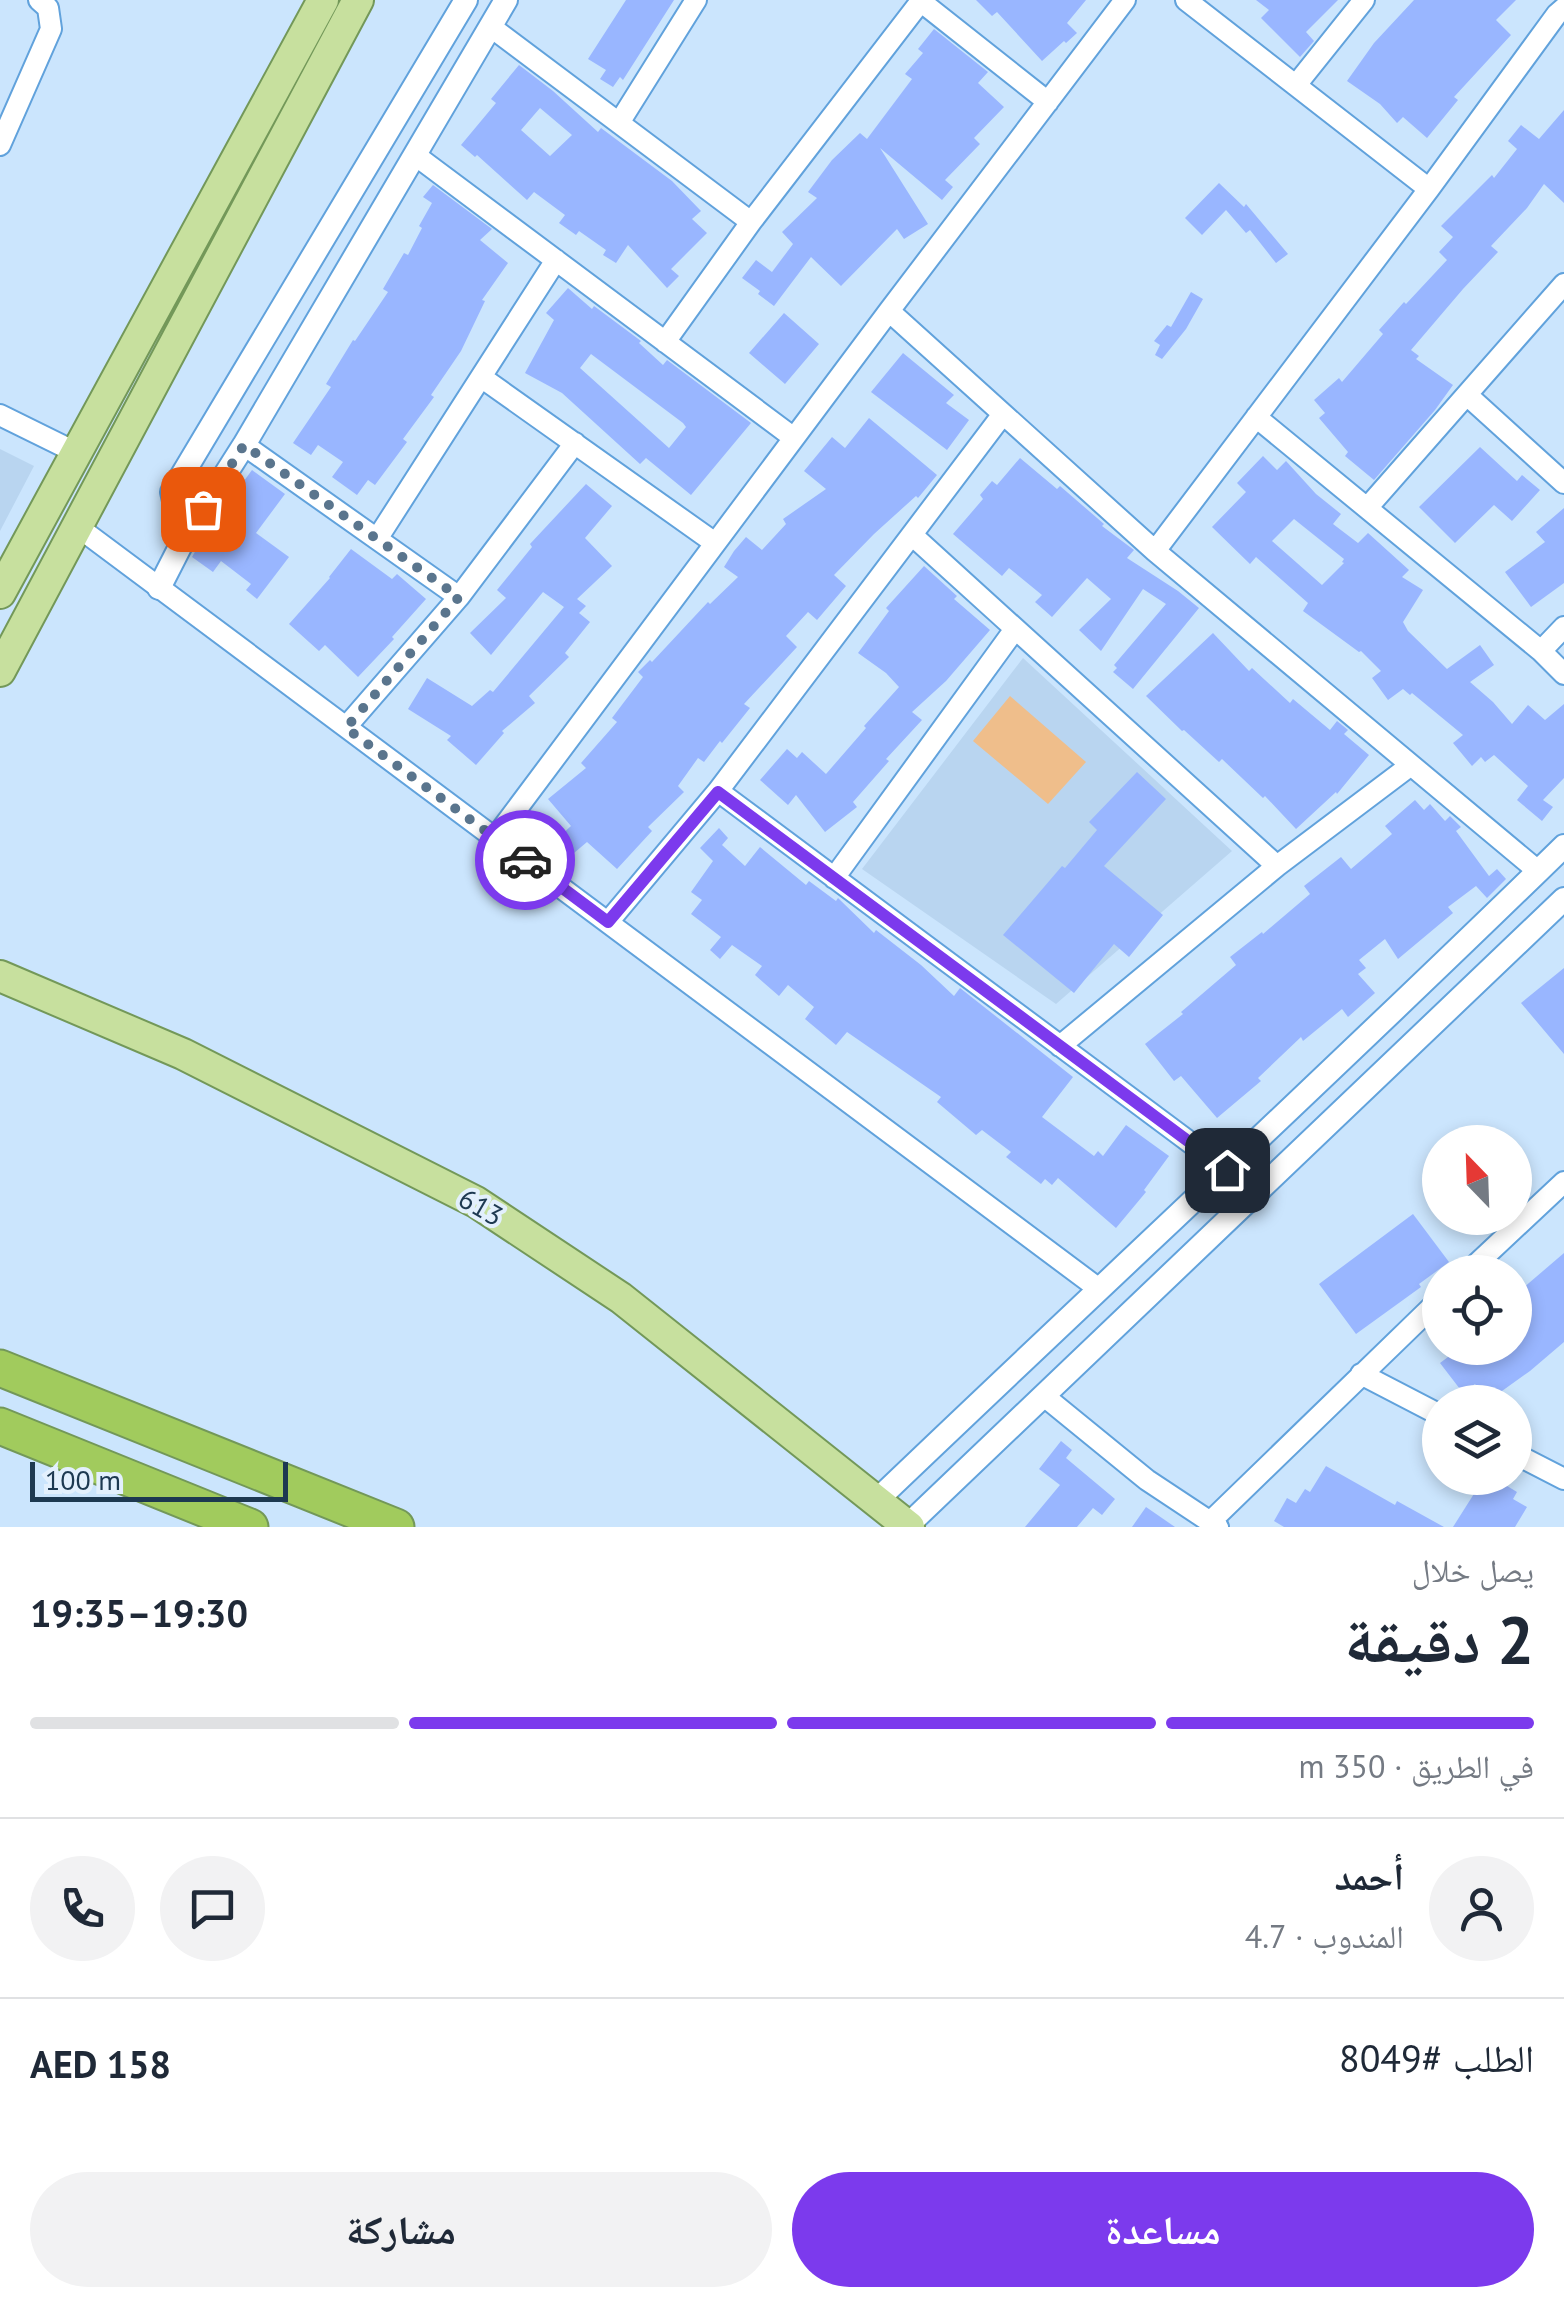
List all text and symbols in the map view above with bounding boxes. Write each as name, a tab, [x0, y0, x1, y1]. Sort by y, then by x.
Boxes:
pin	[161, 467, 246, 552]
icon: bag	[176, 482, 231, 537]
courier	[475, 810, 575, 910]
icon: car	[498, 833, 553, 888]
north arrow	[1422, 1125, 1532, 1235]
map controls	[1422, 1125, 1532, 1495]
pin	[1185, 1128, 1270, 1213]
icon: home	[1200, 1143, 1255, 1198]
street label: 613	[452, 1179, 510, 1234]
button: locate	[1422, 1255, 1532, 1365]
button: layers	[1422, 1385, 1532, 1495]
scale bar	[30, 1457, 288, 1502]
text: 100 m	[45, 1461, 121, 1498]
text: يصل خلال	[1412, 1549, 1534, 1591]
text: 19:30–19:35	[30, 1588, 248, 1637]
text: 2 دقيقة	[1344, 1597, 1534, 1681]
text: في الطريق · 350 m	[1299, 1745, 1534, 1787]
text: أحمد	[1334, 1851, 1404, 1900]
button: phone	[30, 1856, 135, 1961]
button: chat	[160, 1856, 265, 1961]
button: person	[1429, 1856, 1534, 1961]
text: المندوب · 4.7	[1245, 1915, 1404, 1957]
text: الطلب #8049	[1339, 2033, 1534, 2082]
text: AED 158	[30, 2039, 171, 2088]
button: مشاركة	[30, 2172, 772, 2287]
button: مساعدة	[792, 2172, 1534, 2287]

